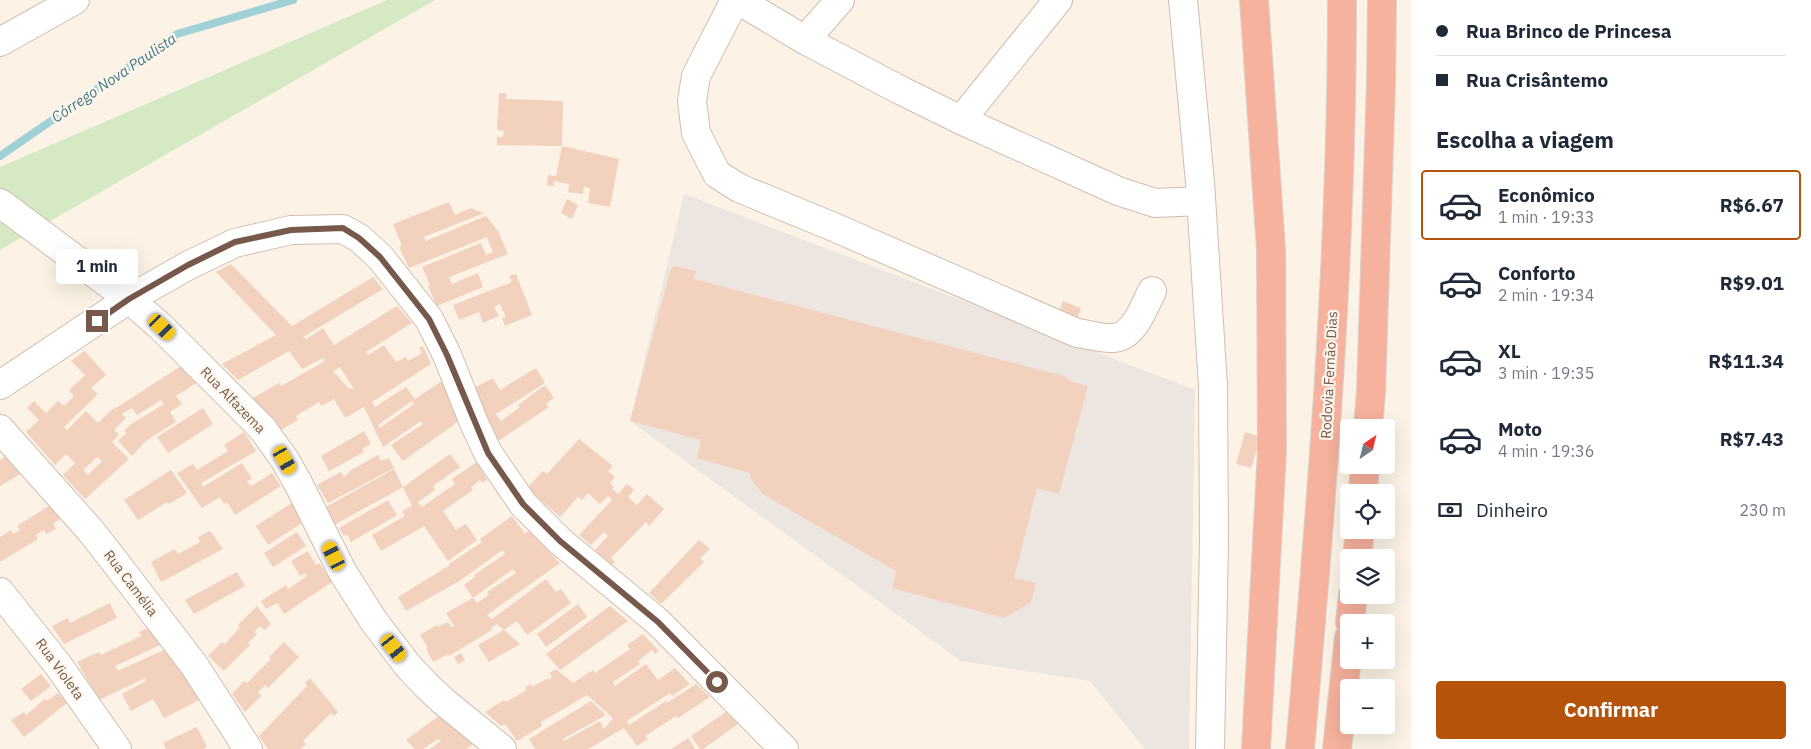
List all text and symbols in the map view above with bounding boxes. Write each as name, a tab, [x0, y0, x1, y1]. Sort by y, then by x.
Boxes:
text: Rua Brinco de Princesa	[1466, 19, 1672, 43]
water label: Córrego Nova Paulista	[48, 29, 180, 126]
text: Rua Crisântemo	[1466, 68, 1608, 92]
text: Escolha a viagem	[1436, 125, 1614, 154]
icon: car	[1438, 183, 1483, 228]
text: Econômico	[1498, 183, 1595, 207]
text: R$6.67	[1720, 193, 1784, 217]
text: 1 min · 19:33	[1498, 207, 1594, 227]
callout: 1 min	[56, 248, 138, 284]
text: 1 min	[76, 256, 118, 276]
icon: car	[1438, 261, 1483, 306]
text: Conforto	[1498, 261, 1576, 285]
text: R$9.01	[1720, 271, 1784, 295]
text: 2 min · 19:34	[1498, 285, 1594, 305]
route end	[86, 310, 108, 332]
car	[145, 311, 178, 343]
street label: Rodovia Fernão Dias	[1317, 311, 1341, 439]
icon: car	[1438, 339, 1483, 384]
text: XL	[1498, 339, 1521, 363]
text: R$11.34	[1708, 349, 1784, 373]
street label: Rua Alfazema	[197, 363, 270, 438]
text: 3 min · 19:35	[1498, 363, 1594, 383]
icon: car	[1438, 417, 1483, 462]
text: Moto	[1498, 417, 1542, 441]
north arrow	[1340, 419, 1395, 474]
map controls	[1340, 419, 1395, 734]
text: R$7.43	[1720, 427, 1784, 451]
text: 4 min · 19:36	[1498, 441, 1594, 461]
car	[271, 443, 298, 477]
button: locate	[1340, 484, 1395, 539]
icon: cash	[1436, 496, 1464, 524]
text: Dinheiro	[1476, 498, 1548, 522]
text: 230 m	[1739, 500, 1786, 520]
car	[320, 539, 347, 573]
street label: Rua Camélia	[100, 546, 162, 620]
button: layers	[1340, 549, 1395, 604]
button: +	[1340, 614, 1395, 669]
car	[378, 632, 409, 664]
street label: Rua Violeta	[32, 635, 89, 704]
route start	[706, 671, 728, 693]
button: −	[1340, 679, 1395, 734]
button: Confirmar	[1436, 681, 1786, 739]

